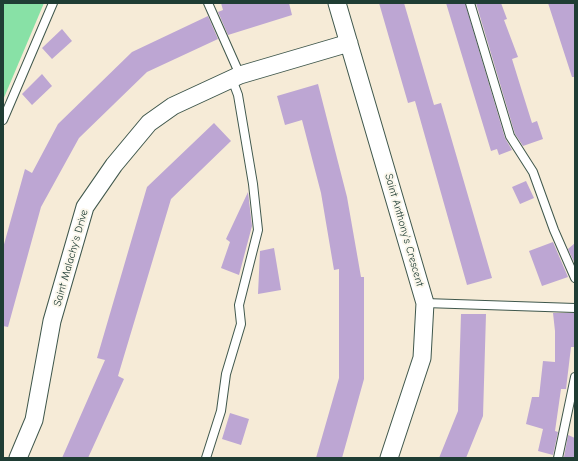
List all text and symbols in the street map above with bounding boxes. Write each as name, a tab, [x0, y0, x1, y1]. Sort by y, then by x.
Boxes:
street label: Saint Anthony's Crescent	[382, 172, 426, 288]
street label: Saint Malachy's Drive	[51, 208, 91, 308]

